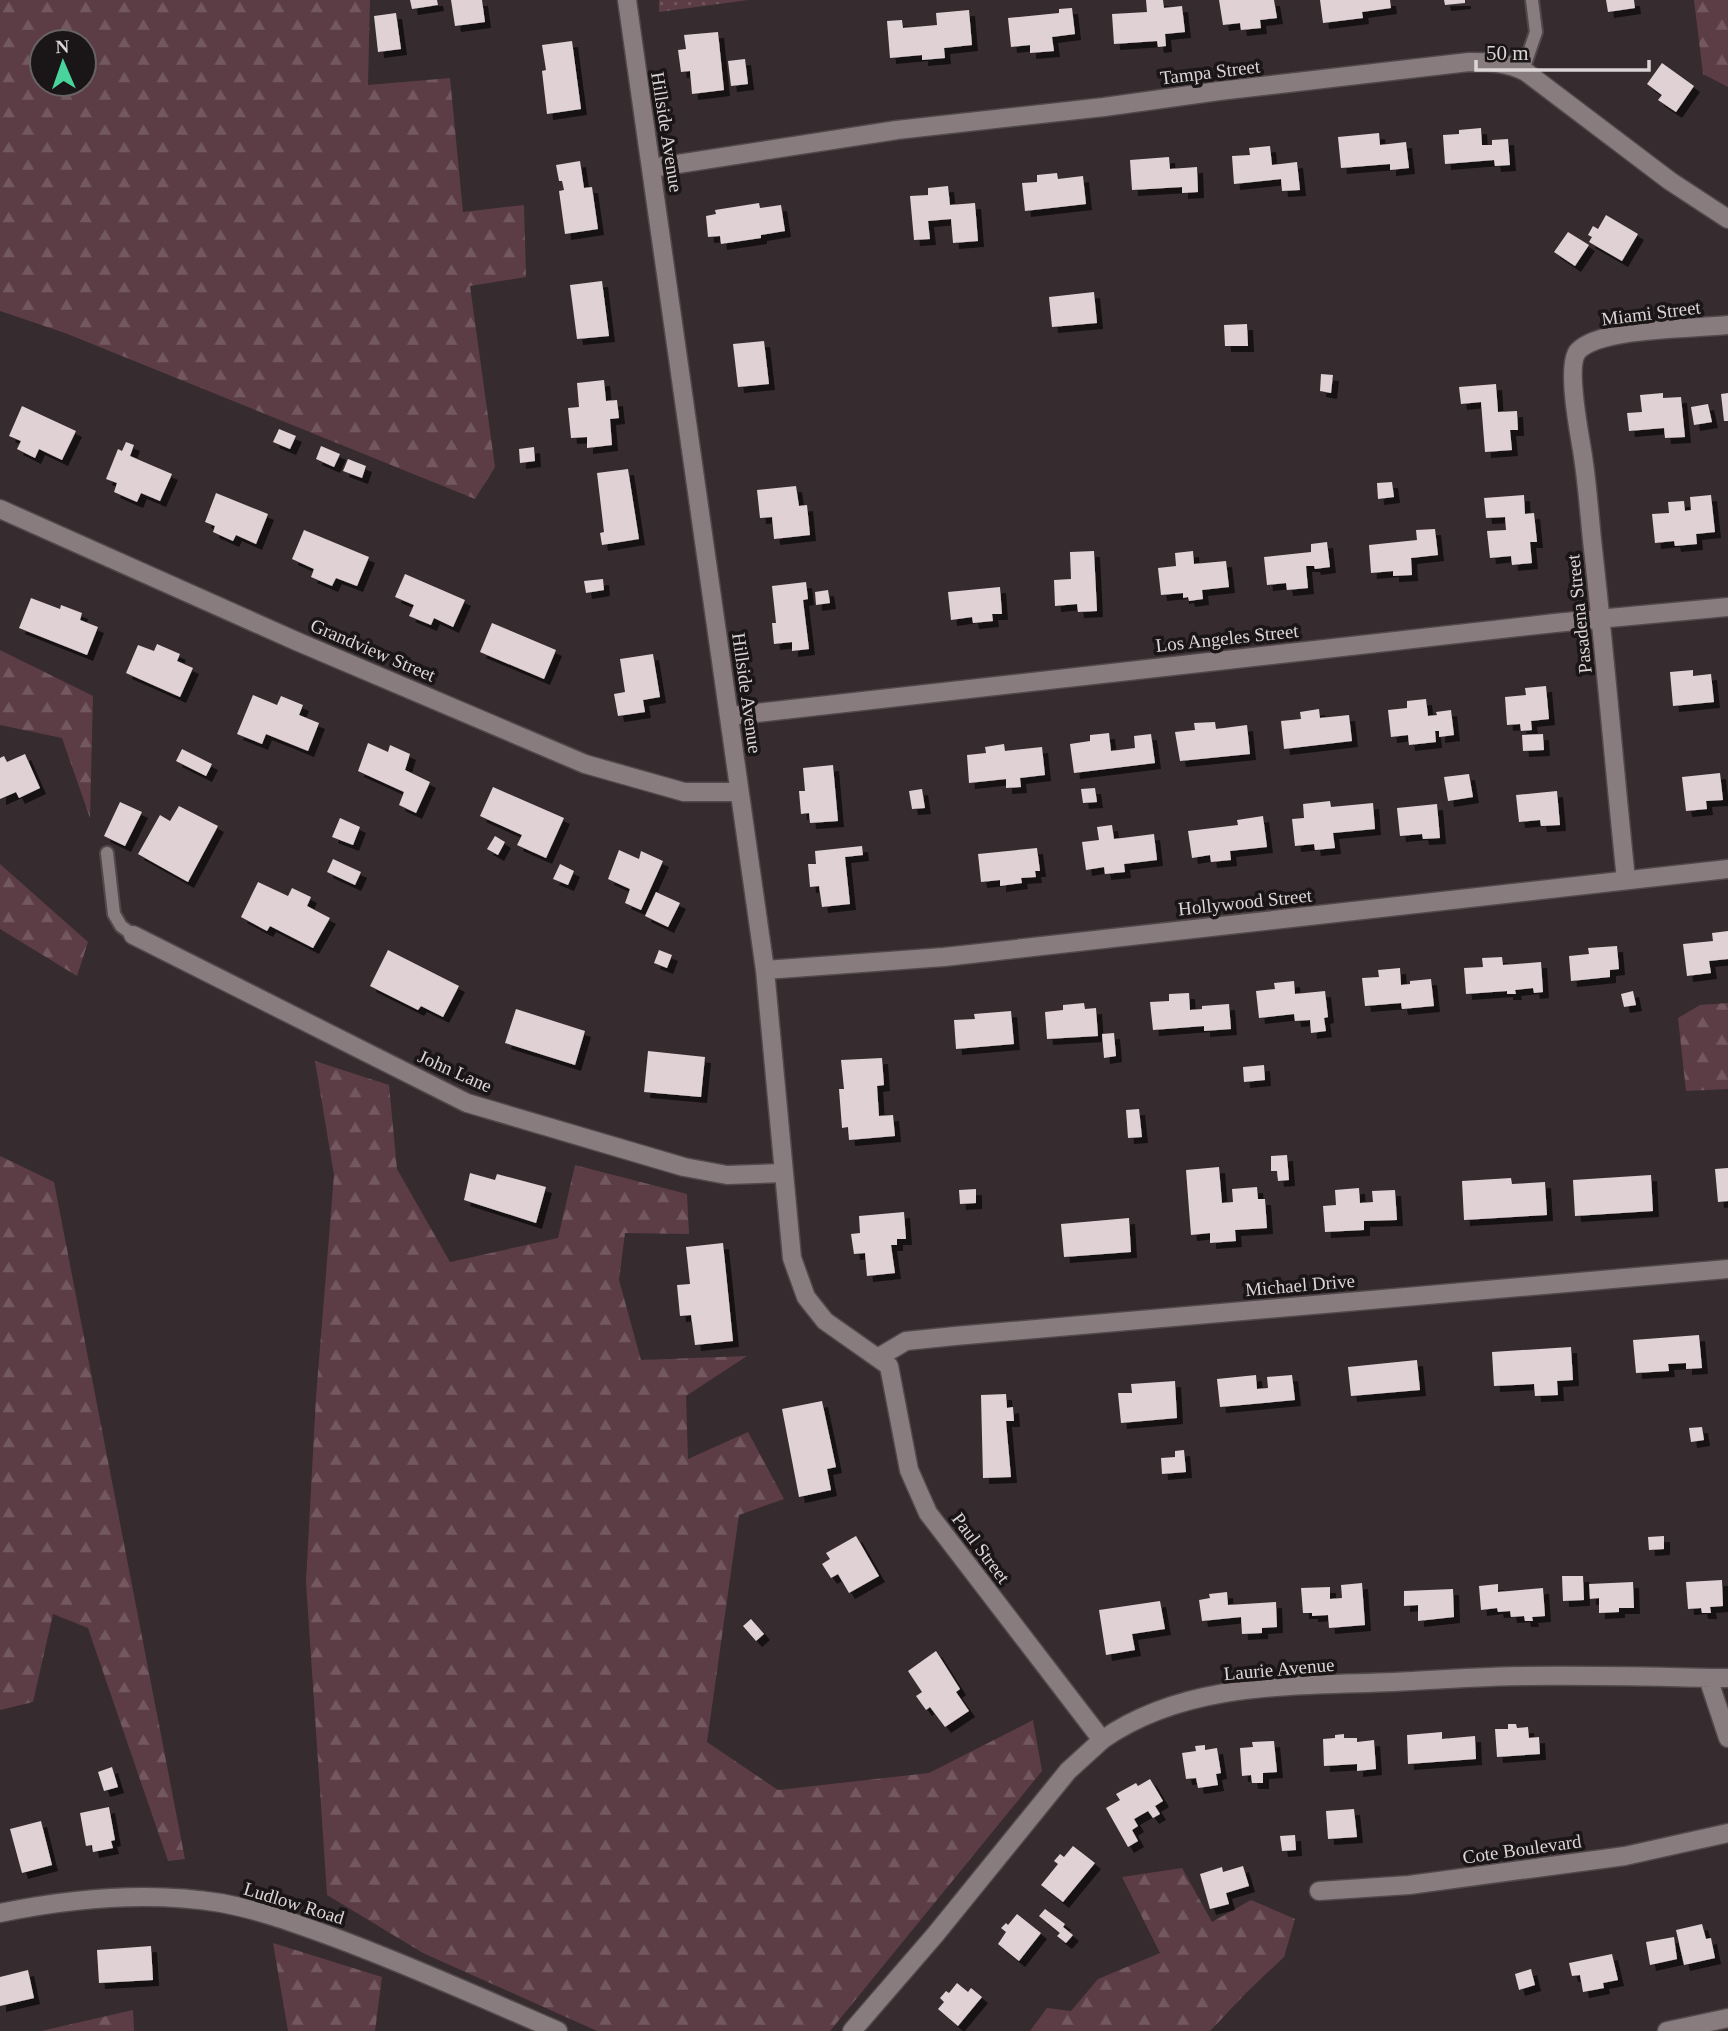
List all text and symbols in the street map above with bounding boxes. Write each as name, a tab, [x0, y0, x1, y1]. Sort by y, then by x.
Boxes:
north arrow	[28, 28, 98, 98]
scale bar	[1476, 28, 1649, 72]
text: N	[55, 36, 70, 57]
text: 50 m	[1486, 41, 1529, 65]
street label: Tampa Street	[1159, 55, 1262, 89]
street label: Hillside Avenue	[647, 70, 687, 194]
street label: Miami Street	[1600, 296, 1702, 329]
street label: Pasadena Street	[1562, 553, 1596, 675]
street label: Grandview Street	[307, 614, 439, 686]
street label: Los Angeles Street	[1155, 620, 1300, 656]
street label: Hillside Avenue	[728, 631, 766, 755]
street label: Hollywood Street	[1177, 884, 1314, 919]
street label: John Lane	[415, 1045, 495, 1097]
street label: Michael Drive	[1244, 1270, 1356, 1300]
street label: Paul Street	[948, 1509, 1015, 1588]
street label: Laurie Avenue	[1223, 1654, 1335, 1684]
street label: Cote Boulevard	[1461, 1830, 1583, 1868]
street label: Ludlow Road	[241, 1878, 347, 1928]

